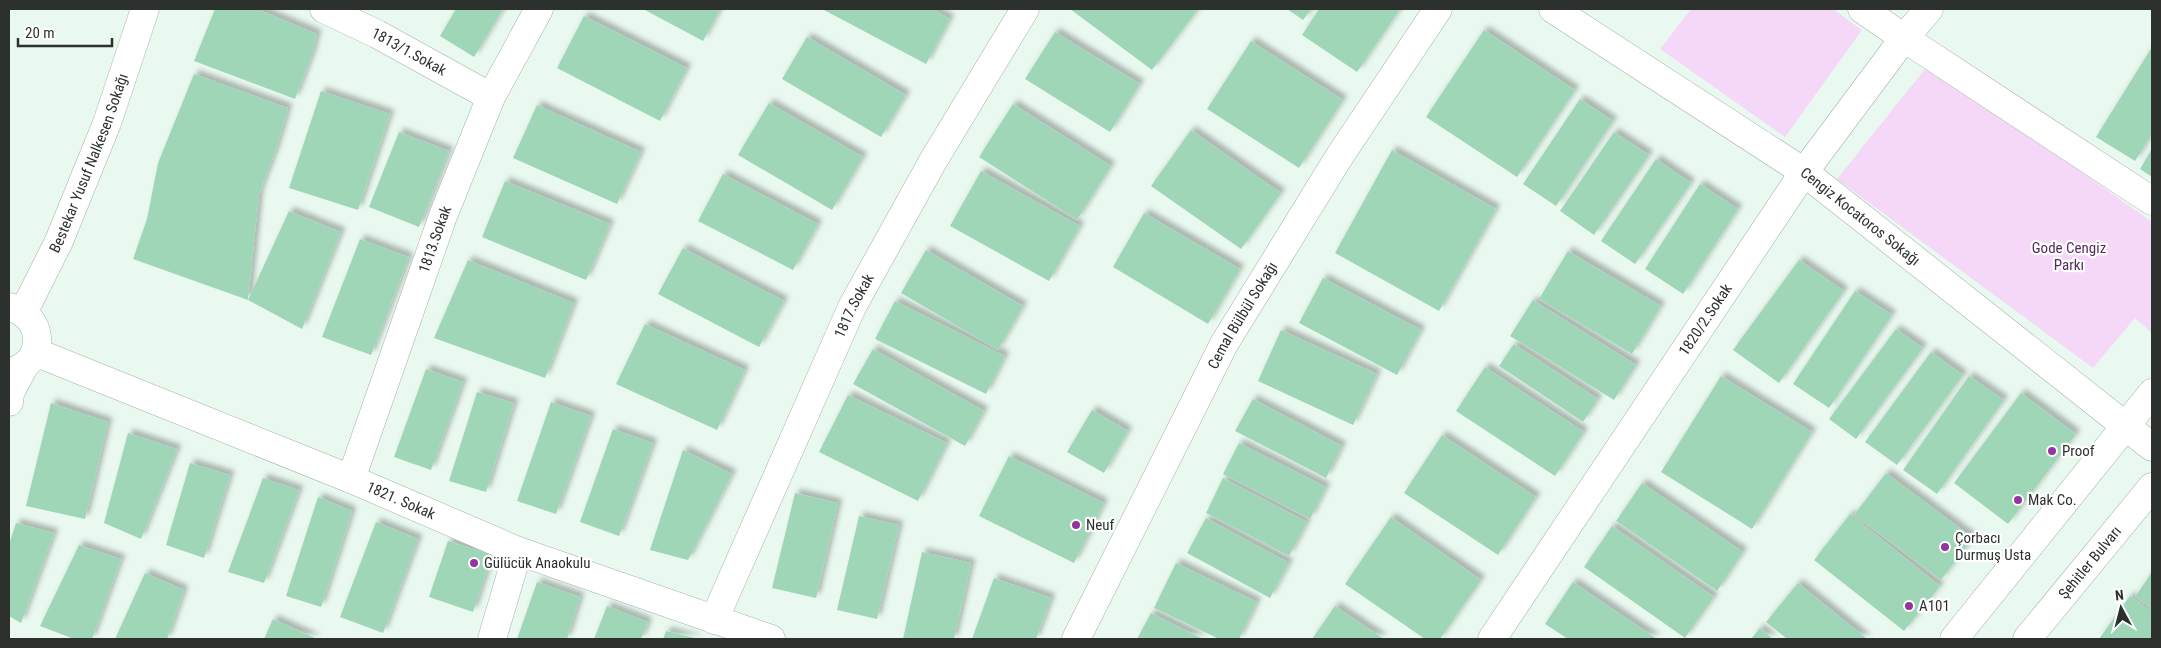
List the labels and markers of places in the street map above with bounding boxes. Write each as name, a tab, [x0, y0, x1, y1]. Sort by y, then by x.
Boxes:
place label: Proof	[2062, 442, 2095, 460]
marker: Proof	[2046, 445, 2058, 457]
place label: Mak Co.	[2028, 491, 2077, 509]
marker: Mak Co.	[2012, 494, 2024, 506]
place label: Neuf	[1086, 516, 1115, 534]
marker: Neuf	[1070, 519, 1082, 531]
place label: Çorbacı Durmuş Usta	[1955, 529, 2031, 564]
marker: Çorbacı Durmuş Usta	[1939, 541, 1951, 553]
place label: Gülücük Anaokulu	[484, 554, 591, 572]
marker: Gülücük Anaokulu	[468, 557, 480, 569]
place label: A101	[1919, 597, 1950, 615]
marker: A101	[1903, 600, 1915, 612]

